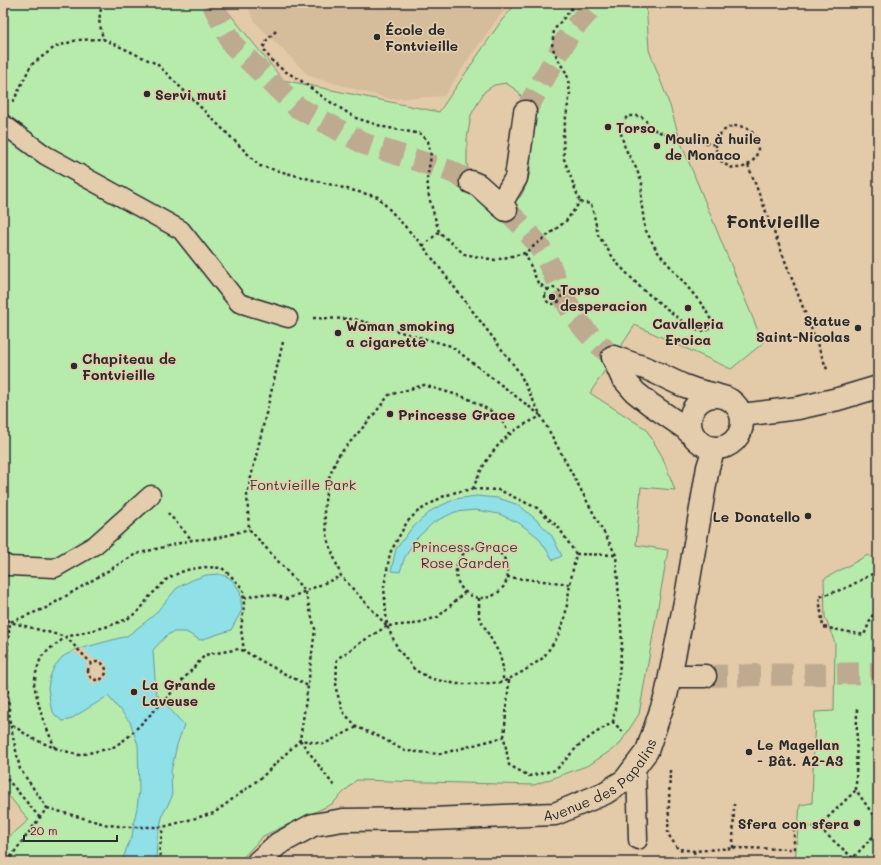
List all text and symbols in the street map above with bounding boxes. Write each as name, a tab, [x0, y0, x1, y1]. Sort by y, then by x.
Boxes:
place label: École de Fontvieille	[385, 20, 458, 55]
marker: École de Fontvieille	[372, 32, 382, 42]
place label: Servi muti	[155, 85, 227, 104]
marker: Servi muti	[142, 89, 152, 99]
place label: Torso	[616, 118, 656, 137]
marker: Torso	[603, 122, 613, 132]
place label: Moulin à huile de Monaco	[665, 129, 761, 164]
marker: Moulin à huile de Monaco	[652, 141, 662, 151]
district label: Fontvieille	[726, 209, 820, 233]
place label: Torso desperacion	[560, 280, 647, 315]
marker: Torso desperacion	[547, 292, 557, 302]
marker: Cavalleria Eroica	[683, 303, 693, 313]
place label: Statue Saint-Nicolas	[756, 311, 850, 346]
place label: Cavalleria Eroica	[652, 314, 724, 349]
place label: Woman smoking a cigarette	[346, 316, 455, 351]
marker: Statue Saint-Nicolas	[853, 323, 863, 333]
marker: Woman smoking a cigarette	[333, 328, 343, 338]
place label: Chapiteau de Fontvieille	[82, 349, 176, 384]
marker: Chapiteau de Fontvieille	[69, 361, 79, 371]
place label: Princesse Grace	[398, 405, 515, 424]
marker: Princesse Grace	[385, 409, 395, 419]
park label: Fontvieille Park	[250, 475, 356, 494]
place label: Le Donatello	[713, 507, 800, 526]
marker: Le Donatello	[803, 511, 813, 521]
park label: Princess Grace Rose Garden	[412, 537, 518, 572]
place label: La Grande Laveuse	[142, 675, 216, 710]
marker: La Grande Laveuse	[129, 687, 139, 697]
place label: Le Magellan - Bât. A2-A3	[757, 735, 843, 770]
street label: Avenue des Papalins	[543, 736, 660, 824]
marker: Le Magellan - Bât. A2-A3	[744, 747, 754, 757]
place label: Sfera con sfera	[738, 814, 849, 833]
scale bar	[24, 817, 117, 843]
marker: Sfera con sfera	[852, 818, 862, 828]
text: 20 m	[30, 822, 58, 838]

